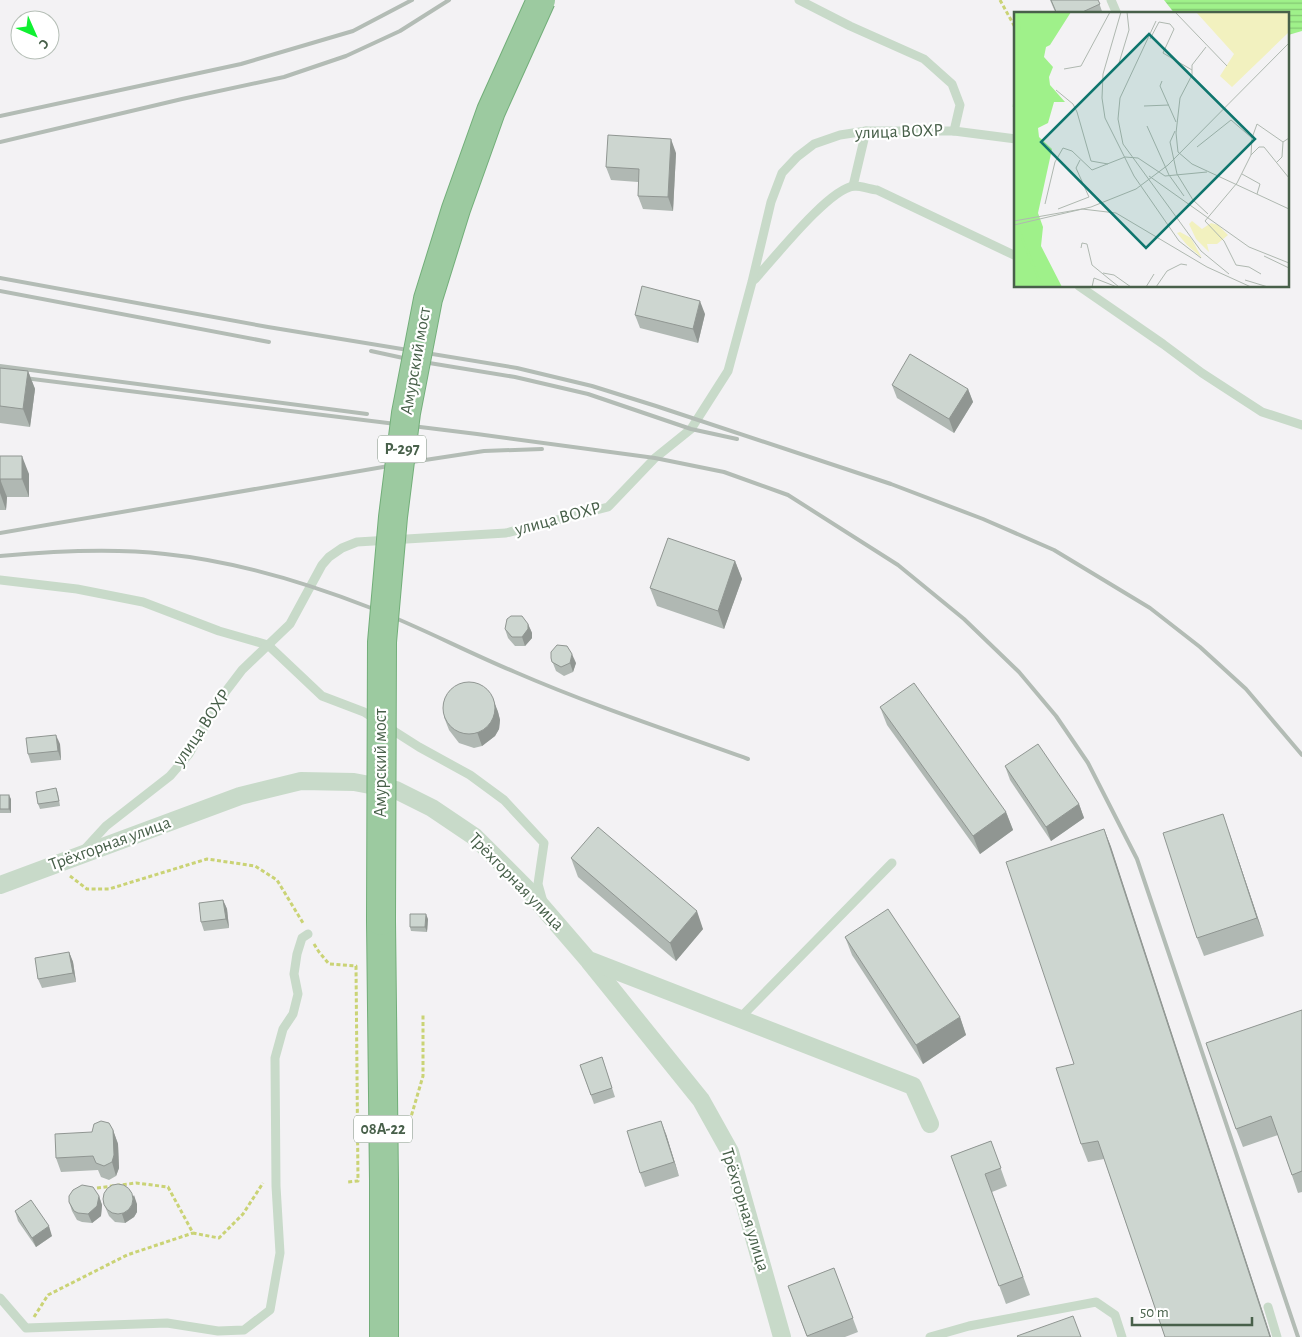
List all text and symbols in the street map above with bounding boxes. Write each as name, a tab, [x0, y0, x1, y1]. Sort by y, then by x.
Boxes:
north arrow	[10, 10, 60, 60]
inset map	[1014, 12, 1290, 288]
text: С	[36, 36, 51, 51]
street label: улица ВОХР	[854, 121, 943, 143]
street label: Амурский мост	[398, 305, 434, 416]
road number: Р-297	[378, 436, 426, 462]
street label: улица ВОХР	[512, 499, 603, 539]
street label: улица ВОХР	[169, 686, 234, 770]
street label: Амурский мост	[372, 708, 390, 817]
street label: Трёхгорная улица	[47, 814, 173, 874]
street label: Трёхгорная улица	[465, 830, 567, 934]
road number: 08А-22	[354, 1116, 412, 1142]
street label: Трёхгорная улица	[718, 1146, 772, 1274]
scale bar	[1132, 1294, 1252, 1326]
text: 50 m	[1140, 1305, 1169, 1320]

